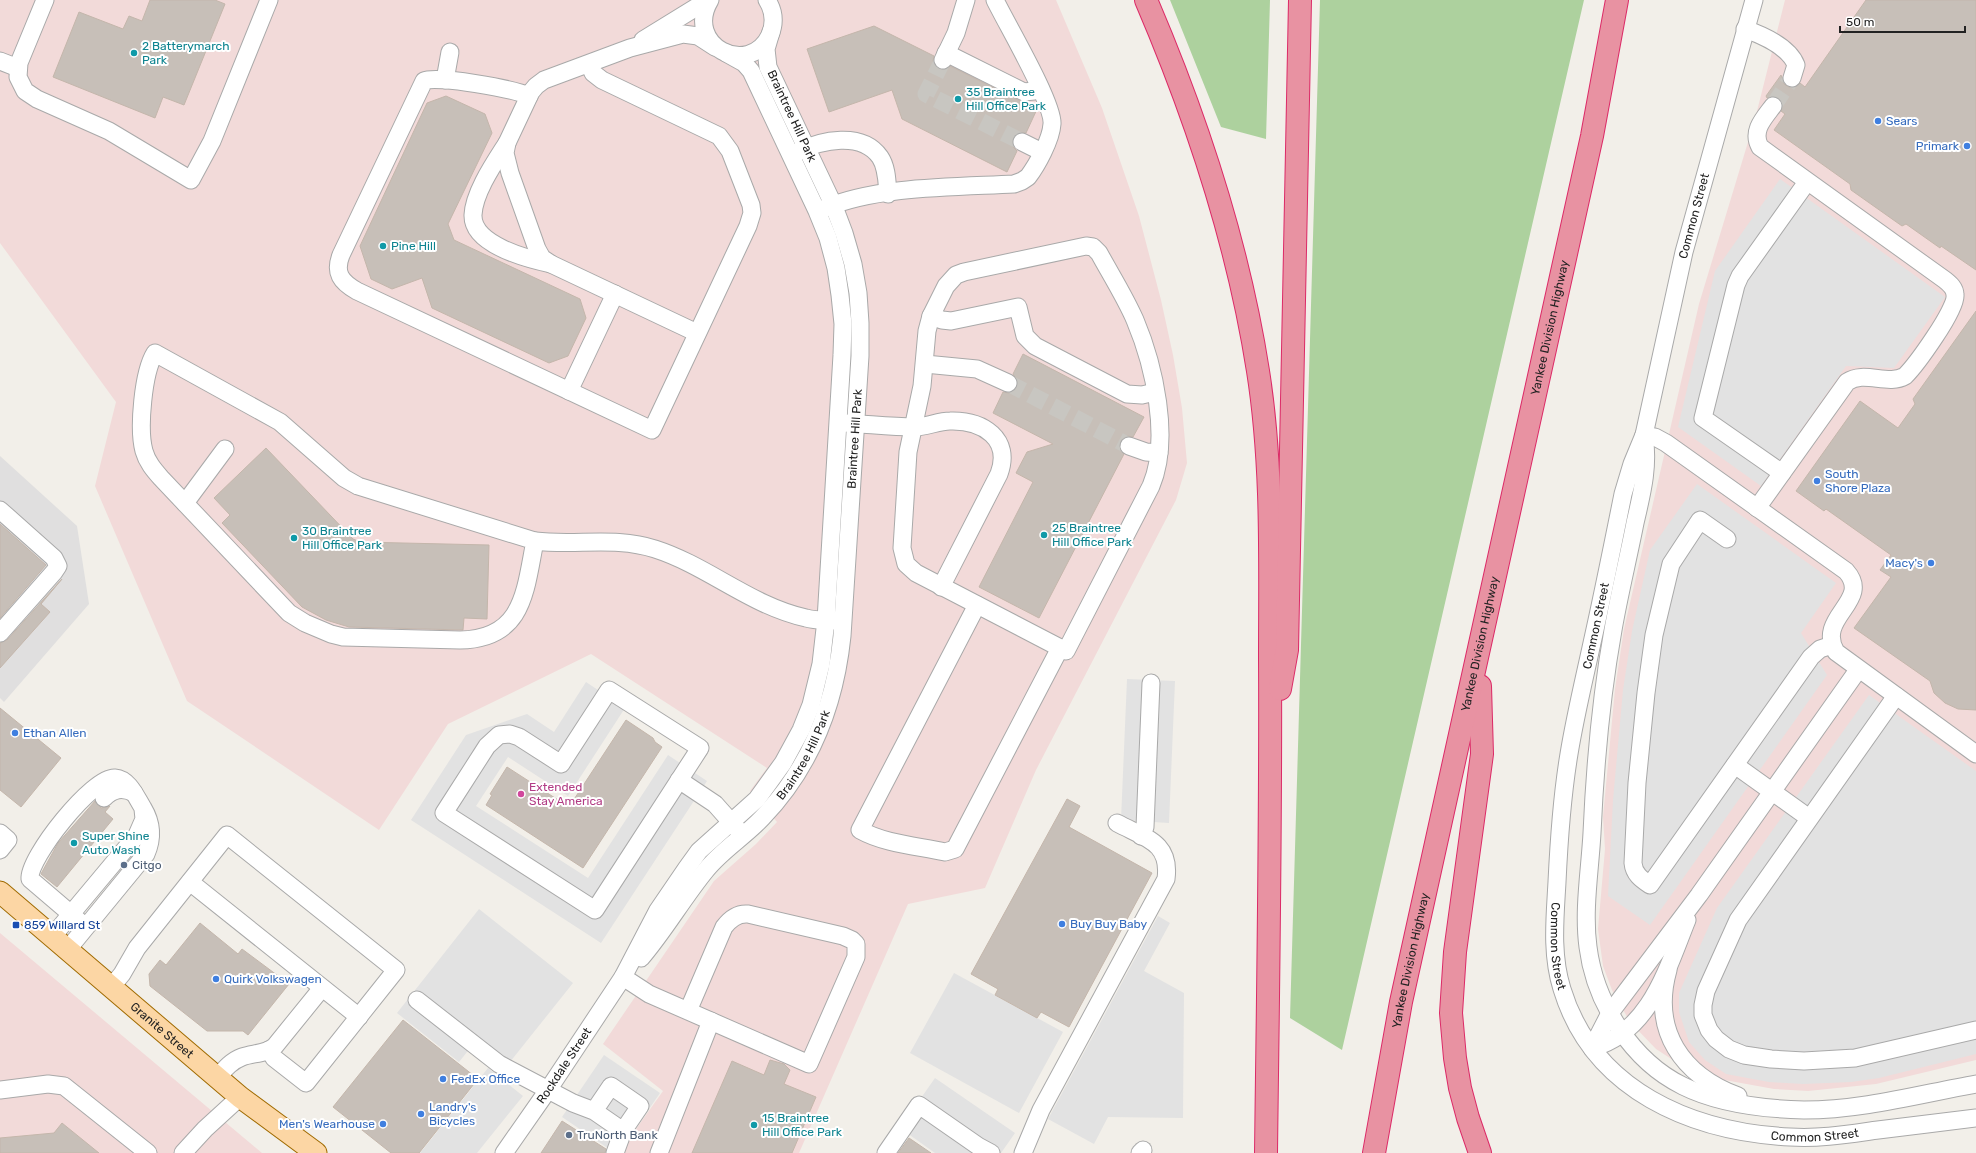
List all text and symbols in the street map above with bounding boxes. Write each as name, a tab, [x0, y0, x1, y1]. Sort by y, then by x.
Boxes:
scale bar	[1840, 8, 1965, 34]
text: 50 m	[1846, 15, 1874, 29]
place label: 2 Batterymarch Park	[142, 39, 230, 67]
marker: 2 Batterymarch Park	[129, 48, 139, 58]
street label: Braintree Hill Park	[765, 68, 820, 165]
place label: 35 Braintree Hill Office Park	[966, 85, 1047, 113]
marker: 35 Braintree Hill Office Park	[953, 94, 963, 104]
place label: Sears	[1886, 114, 1918, 128]
marker: Sears	[1873, 116, 1883, 126]
place label: Primark	[1916, 139, 1960, 153]
marker: Primark	[1962, 141, 1972, 151]
street label: Common Street	[1676, 171, 1712, 260]
place label: Pine Hill	[391, 239, 436, 253]
marker: Pine Hill	[378, 241, 388, 251]
street label: Yankee Division Highway	[1528, 258, 1572, 397]
street label: Braintree Hill Park	[844, 388, 865, 489]
place label: South Shore Plaza	[1825, 467, 1891, 495]
marker: South Shore Plaza	[1812, 476, 1822, 486]
place label: 25 Braintree Hill Office Park	[1052, 521, 1133, 549]
place label: 30 Braintree Hill Office Park	[302, 524, 383, 552]
marker: 25 Braintree Hill Office Park	[1039, 530, 1049, 540]
marker: 30 Braintree Hill Office Park	[289, 533, 299, 543]
place label: Macy's	[1885, 556, 1923, 570]
marker: Macy's	[1926, 558, 1936, 568]
street label: Yankee Division Highway	[1458, 575, 1502, 713]
street label: Common Street	[1580, 581, 1612, 671]
street label: Braintree Hill Park	[774, 708, 833, 803]
place label: Ethan Allen	[23, 726, 87, 740]
marker: Ethan Allen	[10, 728, 20, 738]
place label: Extended Stay America	[529, 780, 603, 808]
marker: Extended Stay America	[516, 789, 526, 799]
place label: Super Shine Auto Wash	[82, 829, 150, 857]
marker: Super Shine Auto Wash	[69, 838, 79, 848]
place label: Citgo	[132, 858, 162, 872]
marker: Citgo	[119, 860, 129, 870]
street label: Yankee Division Highway	[1389, 891, 1432, 1029]
street label: Common Street	[1548, 902, 1569, 992]
place label: Buy Buy Baby	[1070, 917, 1148, 931]
place label: 859 Willard St	[24, 918, 101, 932]
marker: Buy Buy Baby	[1057, 919, 1067, 929]
marker: 859 Willard St	[11, 920, 21, 930]
place label: Quirk Volkswagen	[224, 972, 322, 986]
marker: Quirk Volkswagen	[211, 974, 221, 984]
street label: Granite Street	[128, 999, 197, 1061]
street label: Rockdale Street	[534, 1025, 595, 1106]
place label: FedEx Office	[451, 1072, 520, 1086]
marker: FedEx Office	[438, 1074, 448, 1084]
place label: Landry's Bicycles	[429, 1100, 476, 1128]
marker: Landry's Bicycles	[416, 1109, 426, 1119]
place label: 15 Braintree Hill Office Park	[762, 1111, 843, 1139]
place label: Men's Wearhouse	[279, 1117, 375, 1131]
marker: Men's Wearhouse	[378, 1119, 388, 1129]
marker: 15 Braintree Hill Office Park	[749, 1120, 759, 1130]
street label: Common Street	[1770, 1126, 1860, 1144]
place label: TruNorth Bank	[577, 1128, 658, 1142]
marker: TruNorth Bank	[564, 1130, 574, 1140]

